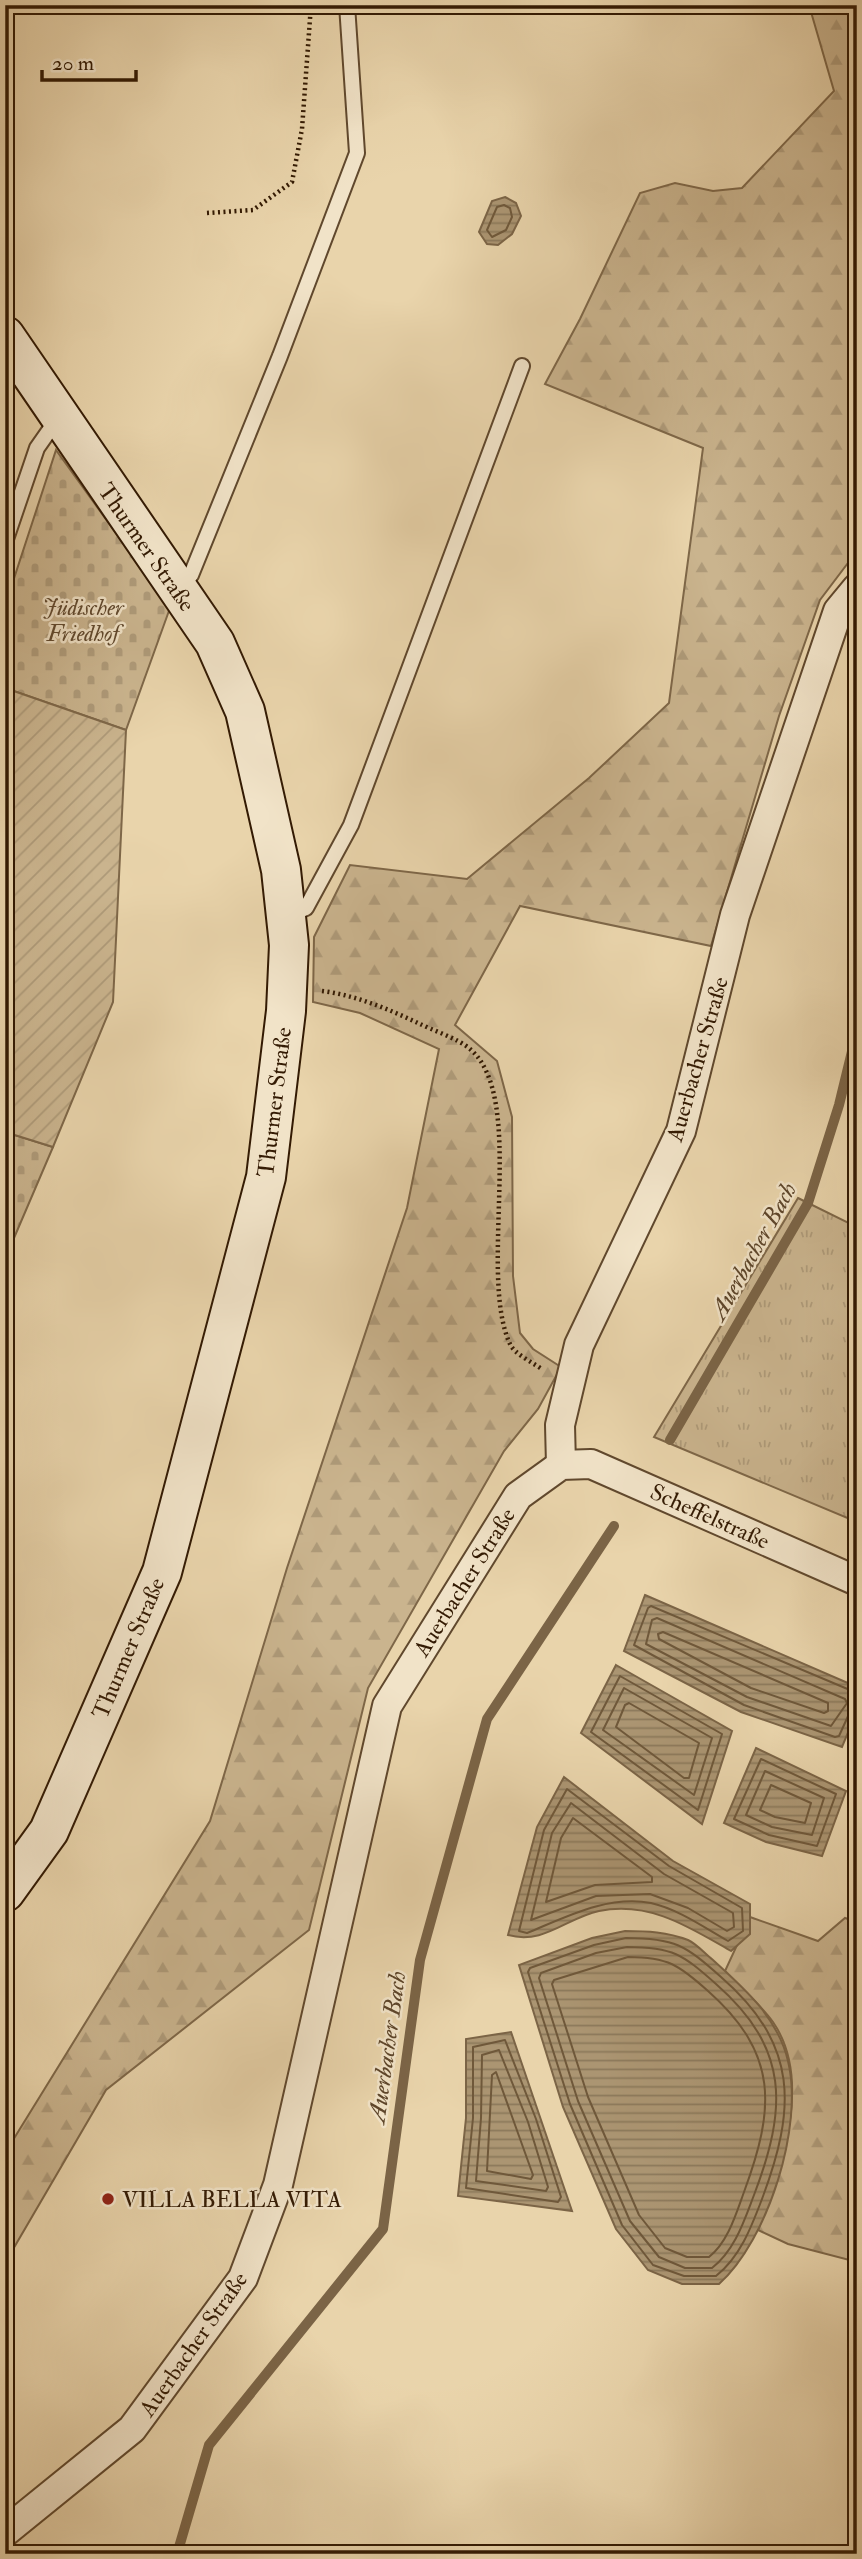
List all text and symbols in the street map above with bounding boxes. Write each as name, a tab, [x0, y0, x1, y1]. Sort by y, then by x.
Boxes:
scale bar	[42, 38, 136, 82]
text: 20 m	[52, 50, 94, 77]
street label: Thurmer Straße	[92, 477, 202, 618]
park label: Jüdischer Friedhof	[43, 593, 125, 648]
street label: Auerbacher Straße	[660, 973, 735, 1146]
street label: Thurmer Straße	[251, 1025, 298, 1179]
water label: Auerbacher Bach	[701, 1177, 804, 1328]
street label: Scheffelstraße	[646, 1477, 774, 1556]
street label: Auerbacher Straße	[407, 1502, 522, 1663]
street label: Thurmer Straße	[86, 1573, 171, 1723]
water label: Auerbacher Bach	[361, 1969, 414, 2128]
place label: VILLA BELLA VITA	[122, 2185, 342, 2214]
marker: VILLA BELLA VITA	[100, 2191, 116, 2207]
street label: Auerbacher Straße	[132, 2266, 254, 2423]

